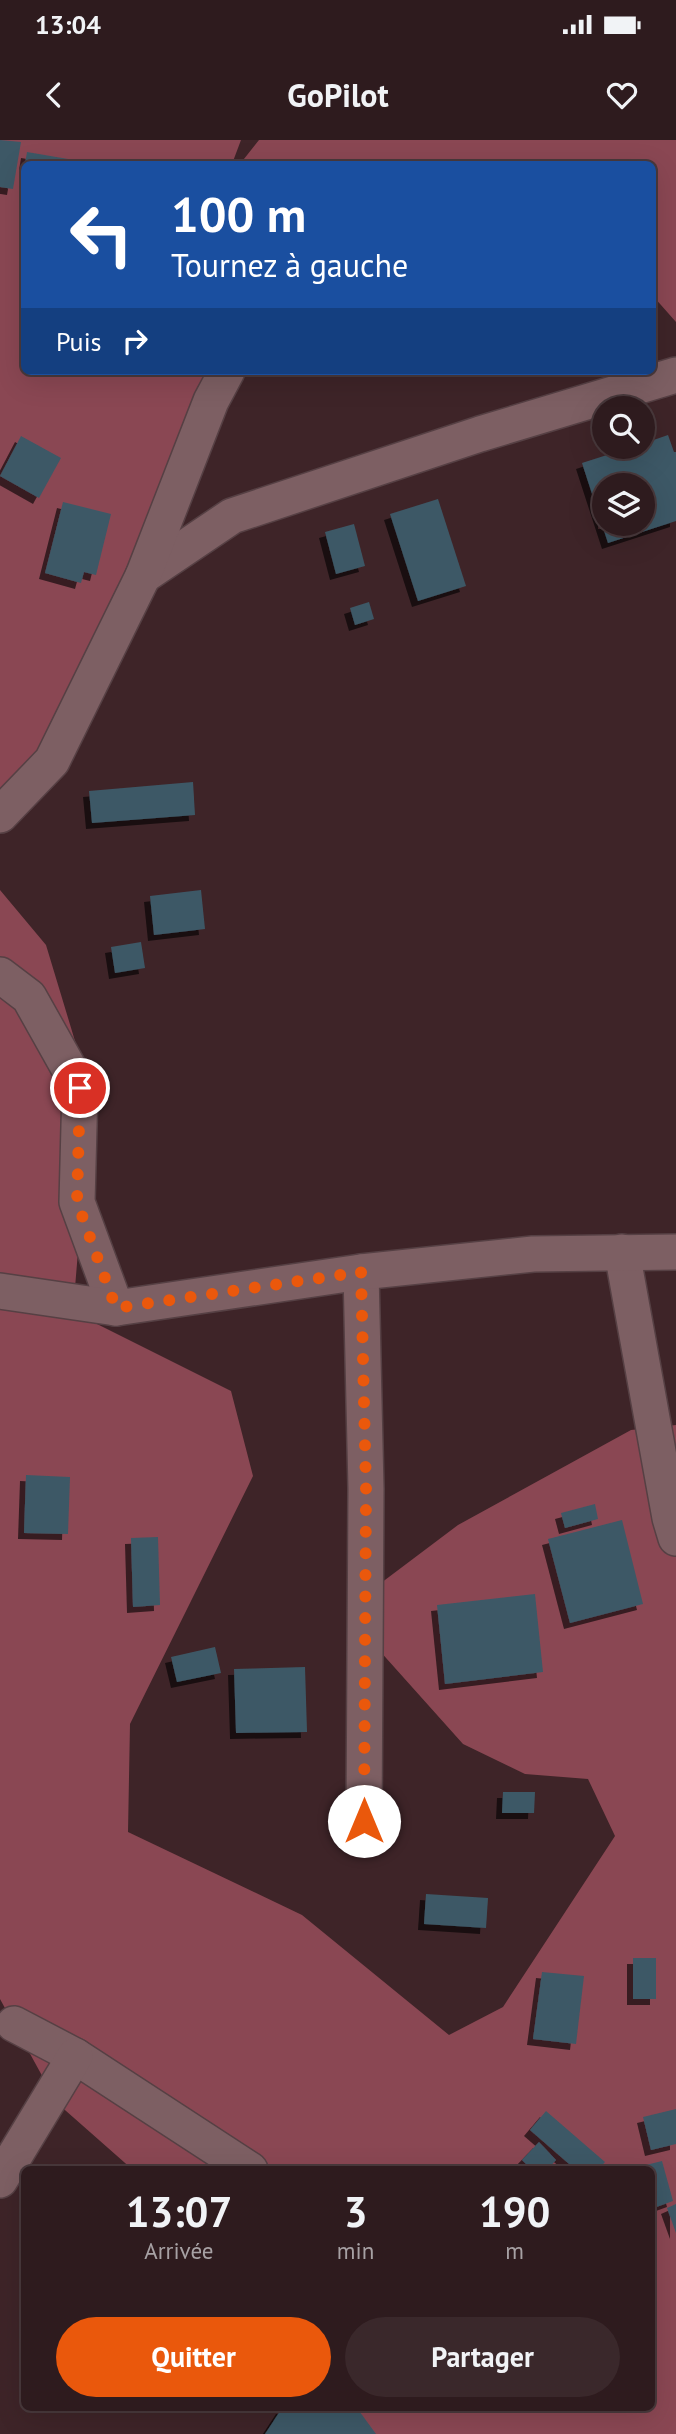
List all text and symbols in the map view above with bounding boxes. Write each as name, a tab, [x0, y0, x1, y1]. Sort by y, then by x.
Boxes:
text: 13:04	[35, 8, 101, 41]
text: GoPilot	[287, 74, 389, 116]
icon: back	[35, 76, 73, 114]
icon: heart	[603, 76, 641, 114]
text: 100 m	[171, 182, 306, 246]
icon: left	[56, 189, 147, 280]
text: Tournez à gauche	[171, 244, 408, 286]
icon: right	[116, 322, 154, 360]
text: Puis	[56, 325, 102, 358]
map controls	[592, 396, 655, 536]
button: search	[592, 396, 655, 459]
button: layers	[592, 473, 655, 536]
pin	[50, 1058, 110, 1118]
icon: arrive	[61, 1069, 99, 1107]
position arrow	[327, 1784, 401, 1858]
text: 13:07	[126, 2184, 232, 2239]
text: 3	[344, 2184, 367, 2239]
text: 190	[479, 2184, 550, 2239]
text: Arrivée	[144, 2236, 214, 2265]
text: min	[337, 2236, 374, 2265]
text: m	[505, 2236, 524, 2265]
button: Quitter	[56, 2317, 331, 2397]
button: Partager	[345, 2317, 620, 2397]

